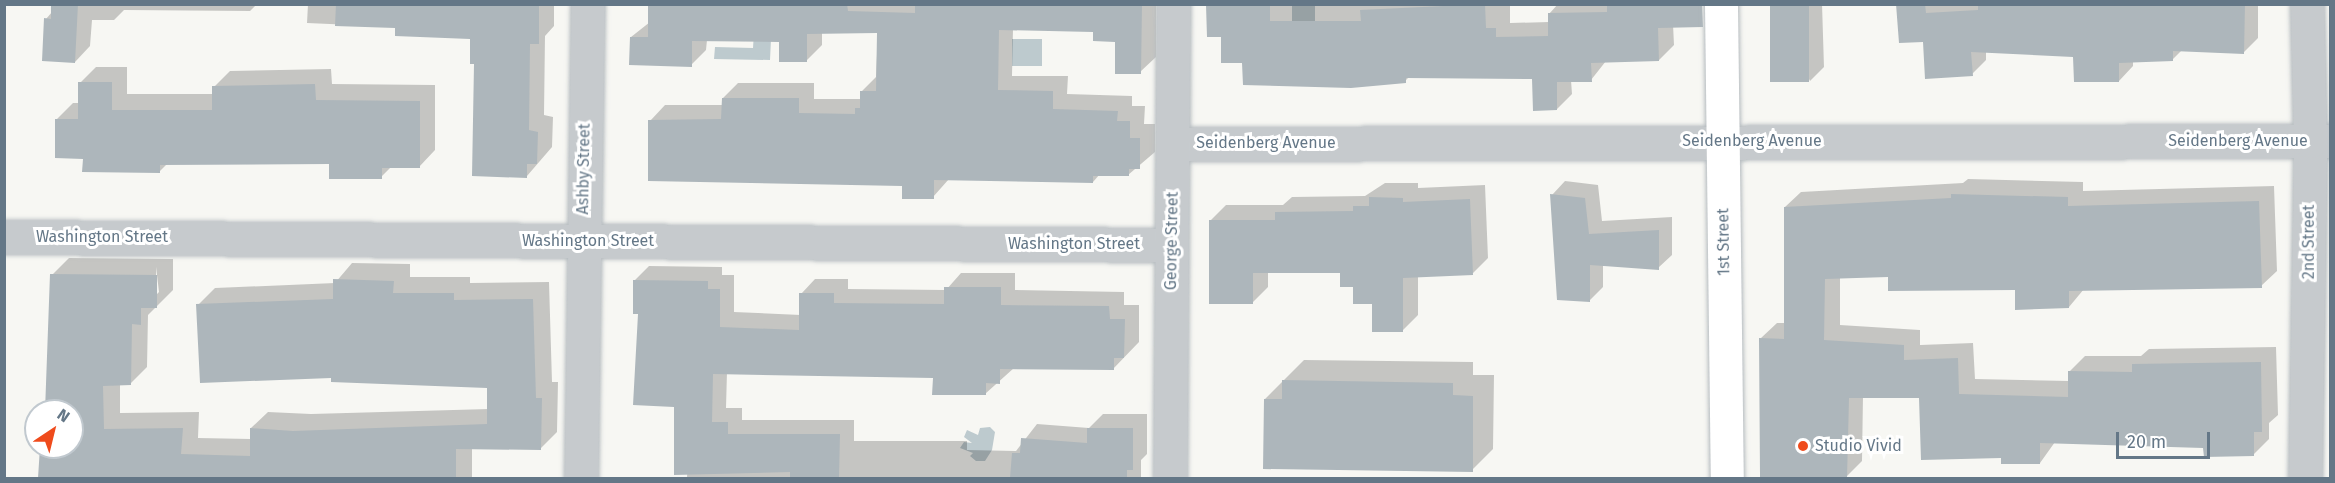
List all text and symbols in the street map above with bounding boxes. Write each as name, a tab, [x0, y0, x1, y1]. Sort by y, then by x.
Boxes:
street label: Ashby Street	[574, 123, 594, 215]
street label: Seidenberg Avenue	[1682, 131, 1822, 151]
street label: Seidenberg Avenue	[2168, 131, 2308, 151]
street label: Seidenberg Avenue	[1196, 133, 1336, 153]
street label: George Street	[1162, 192, 1182, 290]
street label: 2nd Street	[2299, 205, 2319, 279]
street label: 1st Street	[1714, 208, 1734, 276]
street label: Washington Street	[36, 227, 168, 247]
street label: Washington Street	[522, 231, 654, 251]
street label: Washington Street	[1008, 234, 1140, 254]
north arrow	[24, 399, 84, 459]
text: N	[54, 405, 73, 426]
scale bar	[2119, 420, 2214, 458]
text: 20 m	[2127, 431, 2166, 453]
place label: Studio Vivid	[1815, 436, 1902, 456]
marker: Studio Vivid	[1796, 439, 1810, 453]

